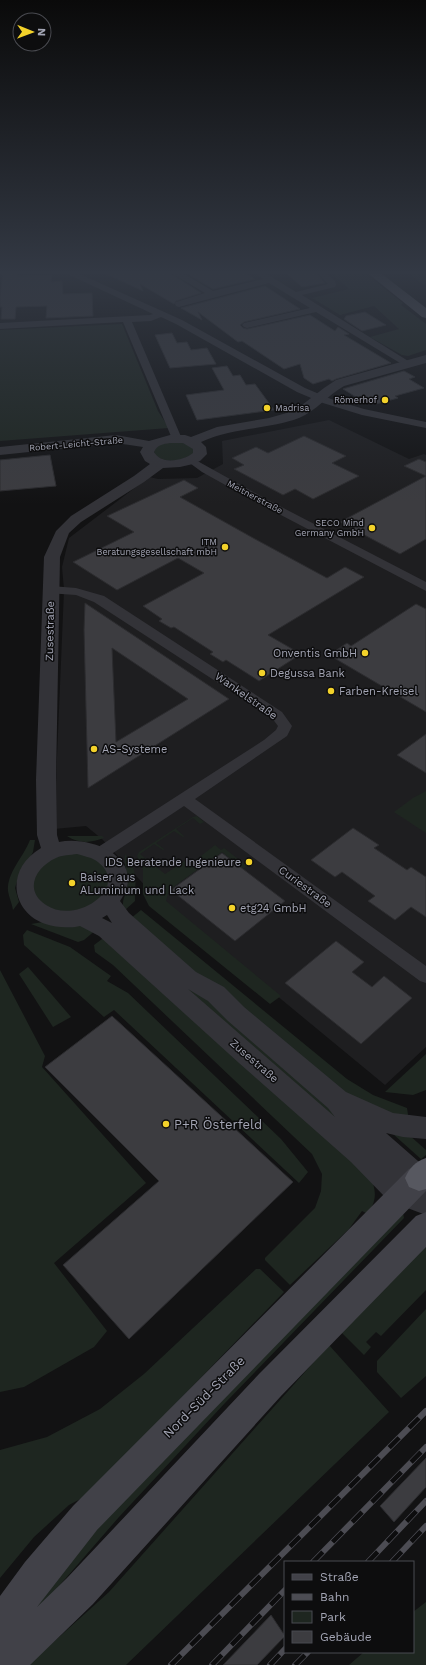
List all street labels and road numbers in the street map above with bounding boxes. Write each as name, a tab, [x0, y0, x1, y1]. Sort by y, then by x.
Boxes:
street label: Robert-Leicht-Straße	[29, 435, 123, 453]
street label: Meitnerstraße	[226, 478, 284, 516]
street label: Zusestraße	[43, 601, 57, 661]
street label: Wankelstraße	[212, 670, 280, 722]
street label: Curiestraße	[276, 863, 334, 911]
street label: Zusestraße	[227, 1036, 281, 1086]
street label: Nord-Süd-Straße	[160, 1353, 248, 1441]

